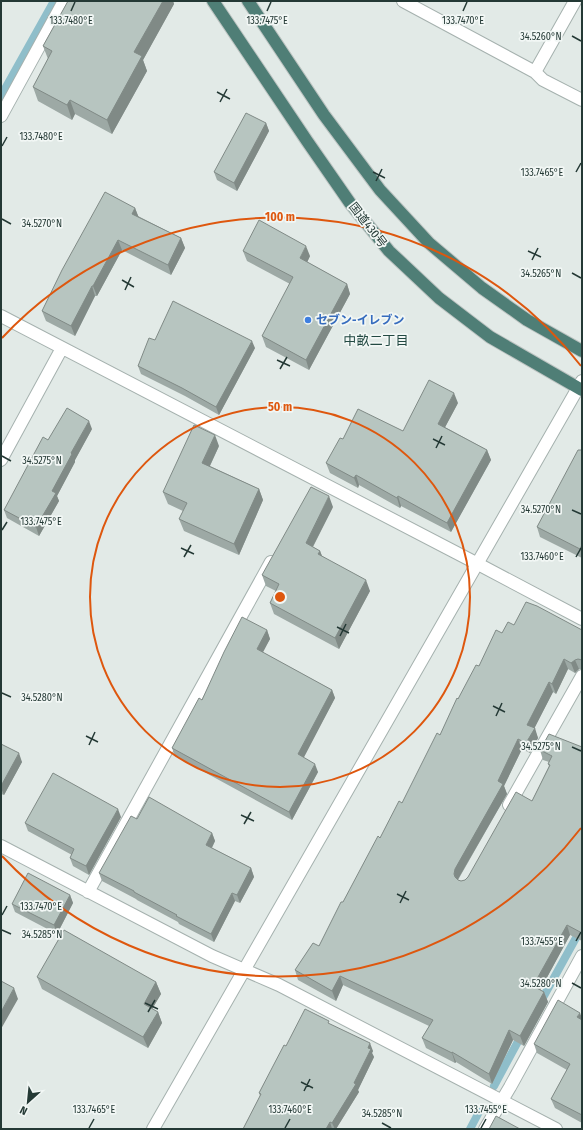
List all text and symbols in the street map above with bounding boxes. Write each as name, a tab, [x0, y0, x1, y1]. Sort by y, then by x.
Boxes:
text: 133.7480°E	[49, 15, 93, 27]
text: 133.7475°E	[246, 15, 288, 27]
text: 133.7470°E	[442, 15, 484, 27]
text: 34.5260°N	[520, 31, 562, 43]
text: 133.7480°E	[19, 131, 63, 143]
text: 133.7465°E	[521, 167, 563, 179]
street label: 国道430号	[346, 200, 390, 250]
text: 100 m	[265, 210, 295, 224]
text: 34.5270°N	[22, 218, 62, 230]
text: 34.5265°N	[521, 268, 561, 280]
place label: セブン-イレブン	[316, 313, 405, 327]
marker: セブン-イレブン	[303, 315, 313, 325]
district label: 中畝二丁目	[343, 333, 409, 348]
text: 50 m	[268, 400, 292, 414]
text: 34.5275°N	[22, 455, 62, 467]
text: 34.5270°N	[521, 504, 561, 516]
text: 133.7475°E	[20, 516, 62, 528]
text: 133.7460°E	[520, 551, 564, 563]
centre of rings	[273, 590, 287, 604]
text: 34.5280°N	[21, 692, 63, 704]
text: 34.5275°N	[521, 741, 561, 753]
text: 133.7470°E	[20, 901, 62, 913]
text: 34.5285°N	[22, 929, 62, 941]
text: 133.7455°E	[521, 936, 563, 948]
text: 34.5280°N	[520, 978, 562, 990]
north arrow	[8, 1082, 48, 1122]
text: N	[18, 1103, 30, 1118]
text: 133.7465°E	[73, 1104, 115, 1116]
text: 133.7460°E	[268, 1104, 312, 1116]
text: 133.7455°E	[465, 1104, 507, 1116]
text: 34.5285°N	[362, 1108, 402, 1120]

